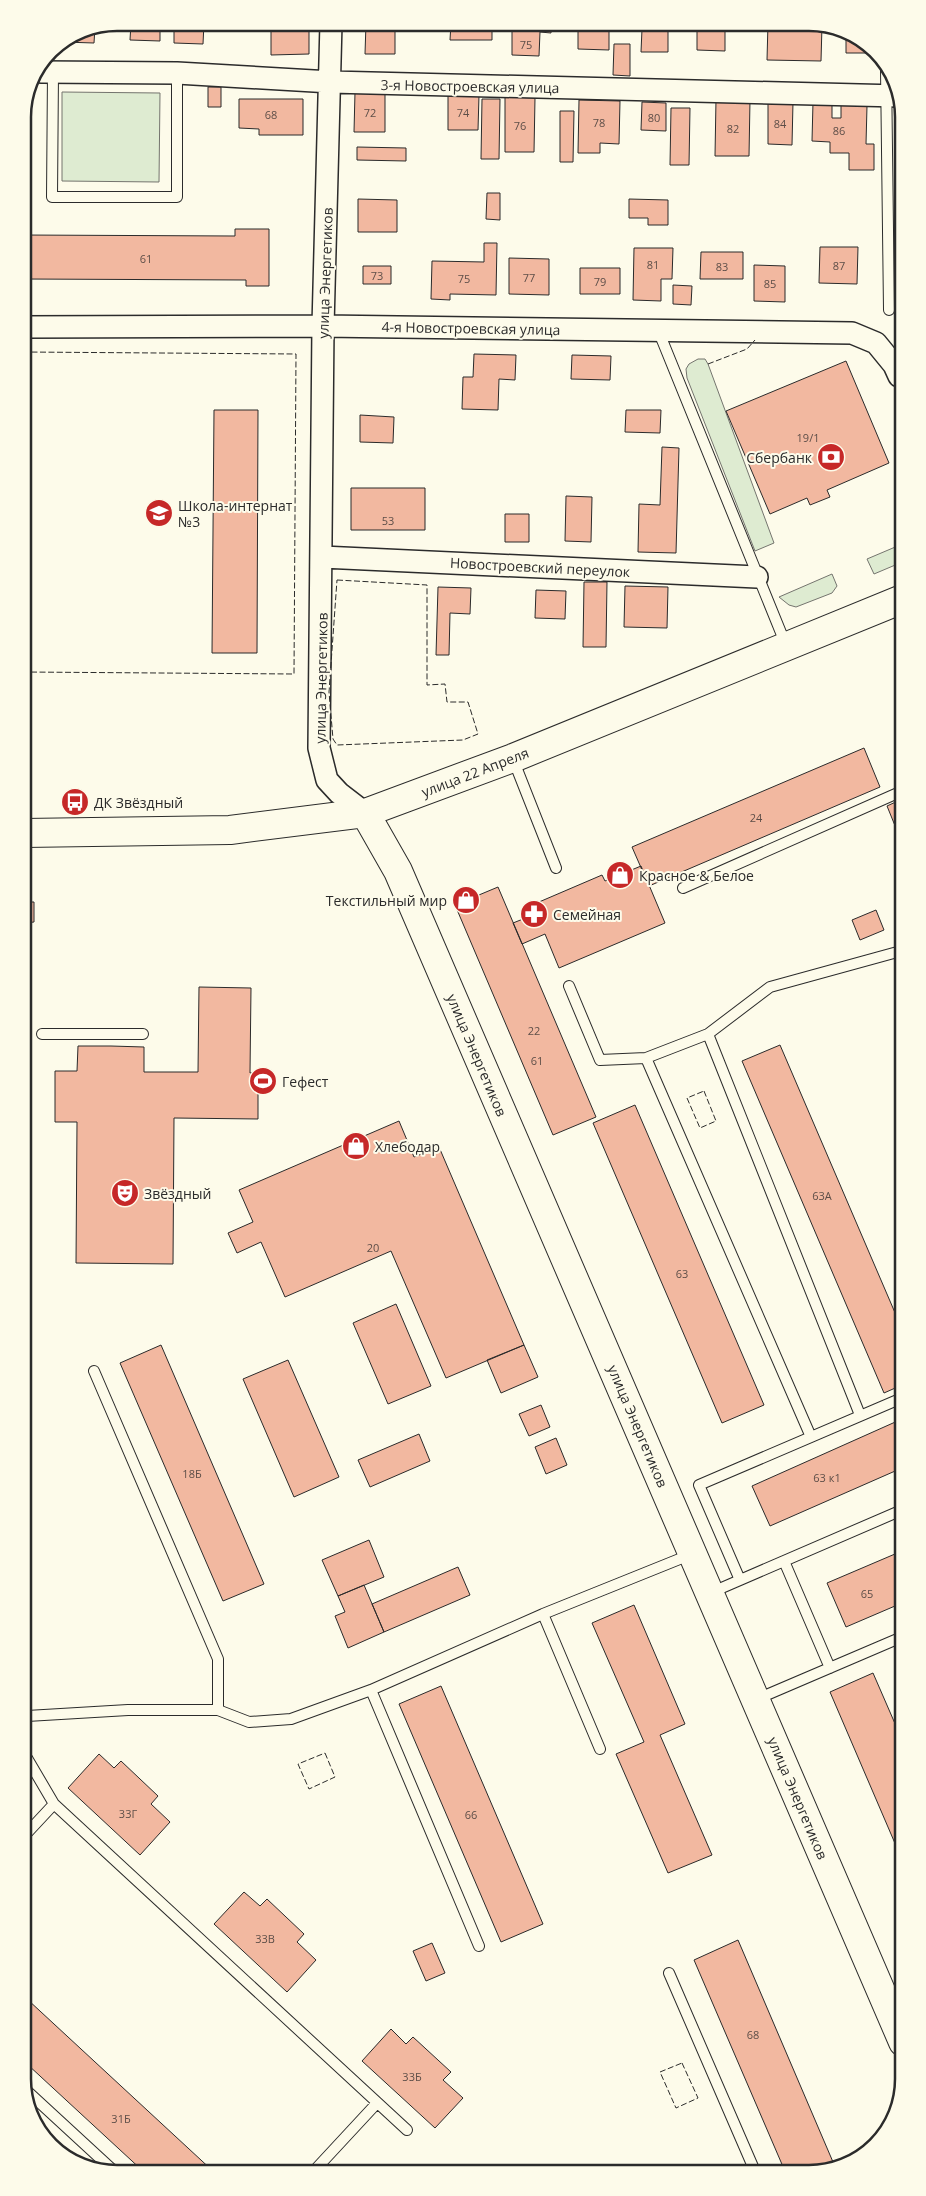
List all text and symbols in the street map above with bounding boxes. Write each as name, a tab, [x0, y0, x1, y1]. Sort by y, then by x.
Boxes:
house number: 75	[520, 37, 532, 52]
street label: 3-я Новостроевская улица	[380, 75, 560, 97]
house number: 72	[364, 105, 376, 120]
house number: 74	[457, 105, 470, 120]
house number: 68	[265, 107, 277, 122]
house number: 80	[648, 110, 660, 125]
house number: 78	[593, 115, 605, 130]
house number: 84	[774, 116, 787, 131]
house number: 76	[514, 118, 526, 133]
house number: 82	[727, 121, 739, 136]
house number: 86	[833, 123, 845, 138]
street label: улица Энергетиков	[313, 207, 337, 339]
house number: 61	[140, 251, 152, 266]
house number: 81	[647, 257, 659, 272]
house number: 87	[833, 258, 845, 273]
house number: 83	[716, 259, 728, 274]
house number: 73	[371, 268, 383, 283]
house number: 77	[523, 270, 535, 285]
house number: 75	[458, 271, 470, 286]
house number: 79	[594, 274, 606, 289]
house number: 85	[764, 276, 776, 291]
street label: 4-я Новостроевская улица	[381, 317, 561, 339]
house number: 19/1	[797, 430, 819, 445]
bank icon: Сбербанк	[816, 442, 846, 472]
place label: Сбербанк	[746, 448, 813, 467]
place label: Школа-интернат №3	[178, 496, 293, 531]
school or university icon: Школа-интернат №3	[144, 498, 174, 528]
house number: 53	[382, 513, 394, 528]
street label: Новостроевский переулок	[449, 553, 631, 581]
street label: улица Энергетиков	[310, 612, 332, 744]
street label: улица 22 Апреля	[419, 743, 531, 801]
bus stop icon: ДК Звёздный	[60, 787, 90, 817]
place label: ДК Звёздный	[94, 793, 183, 812]
house number: 24	[750, 810, 763, 825]
shop icon: Красное & Белое	[605, 860, 635, 890]
place label: Красное & Белое	[639, 866, 754, 885]
shop icon: Текстильный мир	[451, 885, 481, 915]
place label: Текстильный мир	[326, 891, 447, 910]
pharmacy icon: Семейная	[519, 899, 549, 929]
place label: Семейная	[553, 905, 621, 924]
street label: улица Энергетиков	[443, 991, 511, 1119]
house number: 22	[528, 1023, 540, 1038]
house number: 61	[531, 1053, 543, 1068]
sports icon: Гефест	[248, 1066, 278, 1096]
place label: Гефест	[282, 1072, 329, 1091]
shop icon: Хлебодар	[341, 1131, 371, 1161]
place label: Хлебодар	[375, 1137, 440, 1156]
theatre icon: Звёздный	[110, 1178, 140, 1208]
place label: Звёздный	[144, 1184, 211, 1203]
house number: 63А	[812, 1188, 832, 1203]
house number: 20	[367, 1240, 379, 1255]
house number: 63	[676, 1266, 688, 1281]
street label: улица Энергетиков	[604, 1362, 672, 1490]
house number: 18Б	[182, 1466, 202, 1481]
house number: 63 к1	[813, 1470, 841, 1485]
house number: 65	[861, 1586, 873, 1601]
street label: улица Энергетиков	[764, 1734, 832, 1862]
house number: 33Г	[119, 1806, 137, 1821]
house number: 66	[465, 1807, 477, 1822]
house number: 33В	[255, 1931, 275, 1946]
house number: 68	[747, 2027, 759, 2042]
house number: 33Б	[402, 2069, 422, 2084]
house number: 31Б	[111, 2111, 131, 2126]

